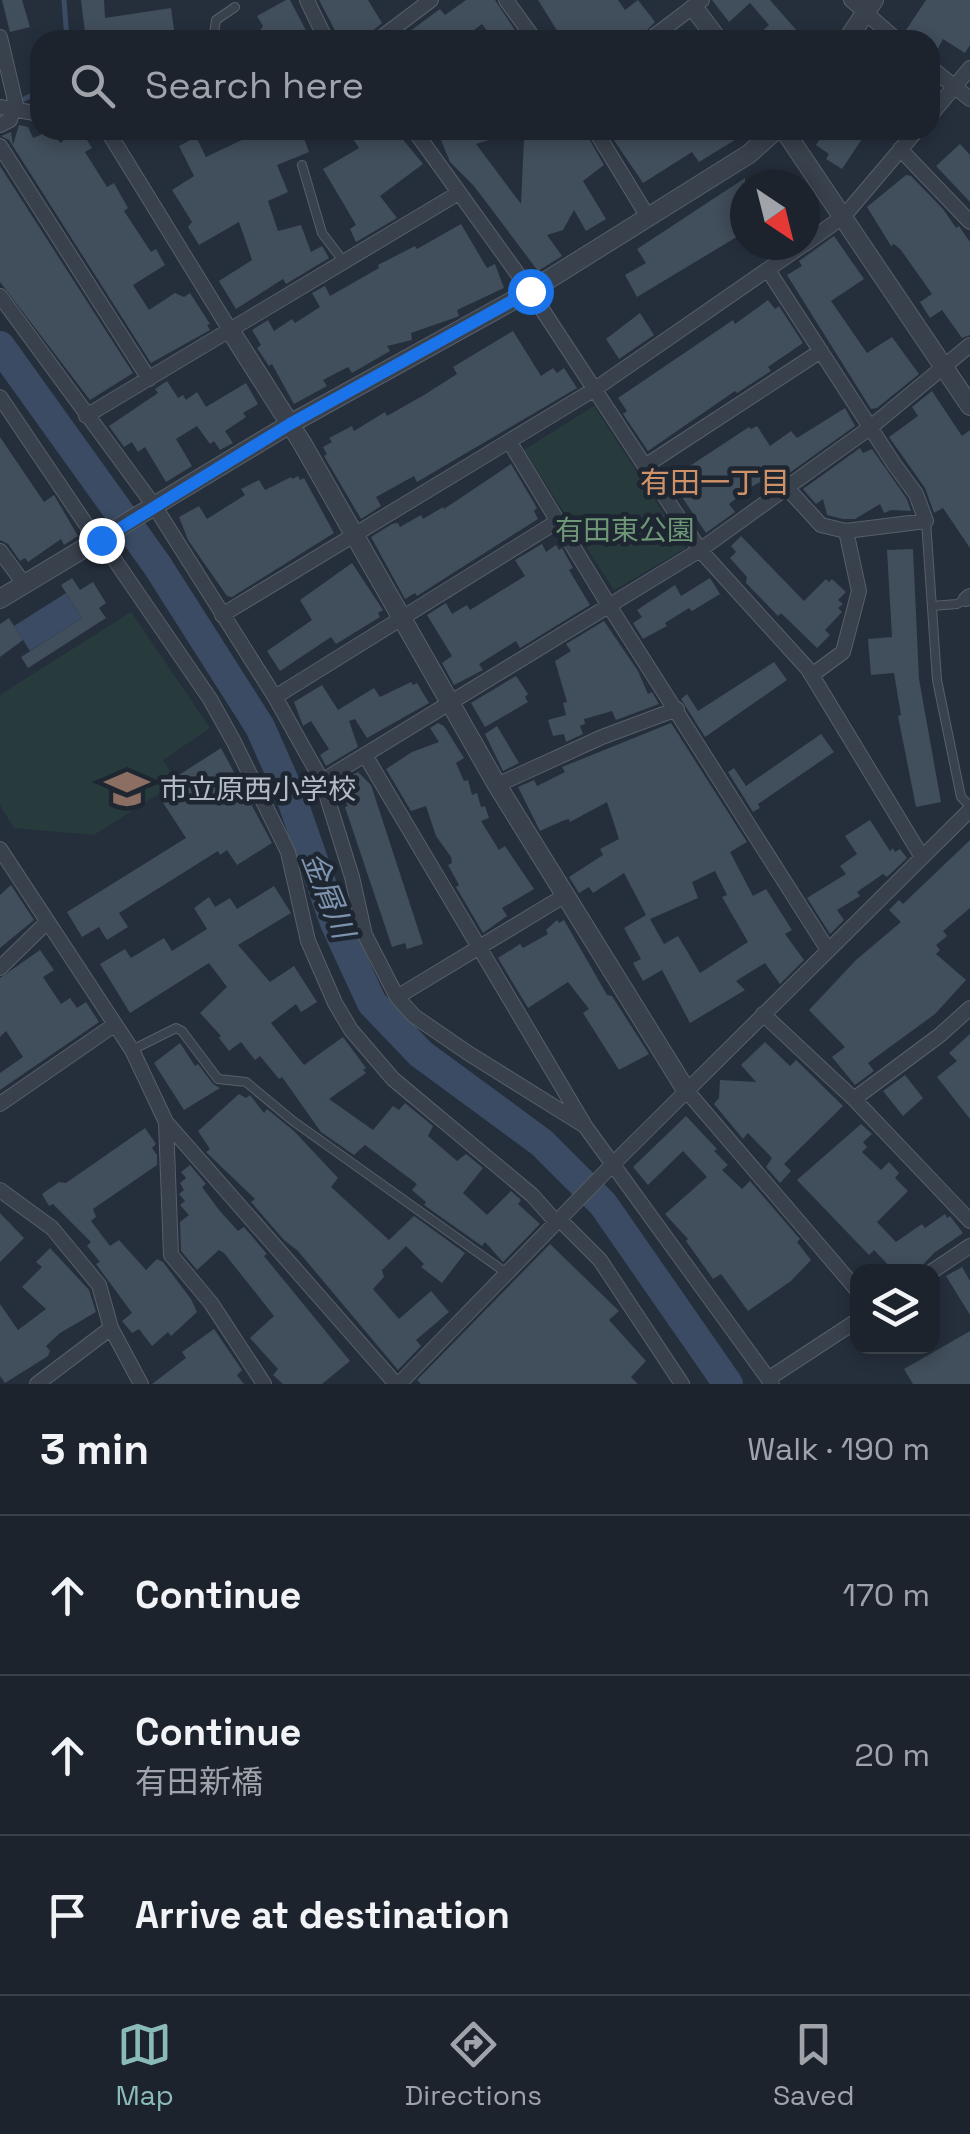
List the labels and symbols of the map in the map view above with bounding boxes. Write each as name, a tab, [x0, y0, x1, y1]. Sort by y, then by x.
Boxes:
north arrow	[730, 170, 820, 260]
route start	[508, 269, 554, 315]
district label: 有田一丁目	[640, 463, 790, 502]
park label: 有田東公園	[555, 512, 695, 548]
route end	[79, 518, 125, 564]
school or university icon: 市立原西小学校	[103, 765, 151, 813]
place label: 市立原西小学校	[160, 771, 356, 807]
water label: 金屑川	[294, 846, 365, 947]

